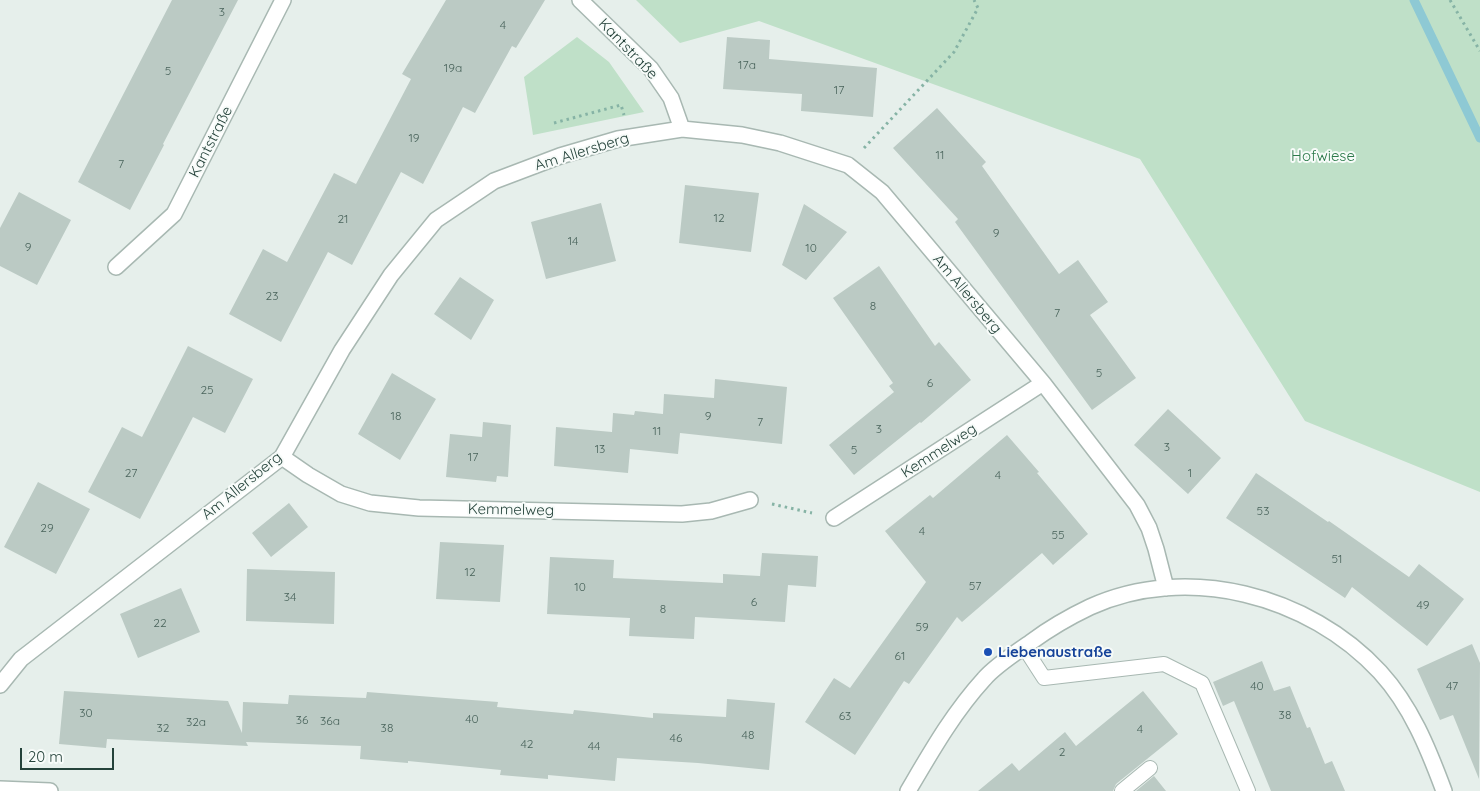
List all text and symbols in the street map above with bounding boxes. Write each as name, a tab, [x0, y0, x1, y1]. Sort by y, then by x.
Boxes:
house number: 3	[219, 5, 225, 19]
street label: Kantstraße	[595, 15, 661, 83]
house number: 4	[500, 18, 506, 32]
house number: 17a	[738, 58, 756, 72]
house number: 19a	[444, 61, 462, 75]
house number: 5	[165, 64, 171, 78]
house number: 17	[834, 83, 844, 97]
street label: Kantstraße	[185, 103, 237, 181]
street label: Am Allersberg	[533, 129, 631, 175]
house number: 19	[408, 131, 420, 145]
park label: Hofwiese	[1291, 147, 1355, 165]
house number: 11	[936, 148, 944, 162]
house number: 7	[118, 157, 124, 171]
house number: 12	[713, 211, 725, 225]
house number: 21	[337, 212, 349, 226]
house number: 9	[993, 226, 999, 240]
house number: 14	[568, 234, 578, 248]
house number: 9	[25, 240, 31, 254]
house number: 10	[805, 241, 817, 255]
street label: Am Allersberg	[929, 251, 1005, 337]
house number: 23	[266, 289, 278, 303]
house number: 8	[870, 299, 876, 313]
house number: 7	[1054, 306, 1060, 320]
house number: 5	[1096, 366, 1102, 380]
house number: 6	[927, 376, 933, 390]
house number: 25	[200, 383, 214, 397]
house number: 18	[391, 409, 401, 423]
house number: 9	[705, 409, 711, 423]
house number: 7	[757, 415, 763, 429]
street label: Kemmelweg	[898, 420, 980, 482]
house number: 3	[876, 422, 882, 436]
house number: 11	[653, 424, 661, 438]
house number: 3	[1164, 440, 1170, 454]
house number: 13	[595, 442, 605, 456]
house number: 5	[851, 443, 857, 457]
street label: Am Allersberg	[198, 448, 286, 524]
house number: 17	[468, 450, 478, 464]
house number: 27	[125, 466, 137, 480]
house number: 1	[1188, 466, 1192, 480]
house number: 4	[995, 468, 1001, 482]
street label: Kemmelweg	[468, 500, 554, 520]
house number: 53	[1257, 504, 1269, 518]
house number: 29	[40, 521, 54, 535]
house number: 4	[919, 524, 925, 538]
house number: 55	[1051, 528, 1065, 542]
house number: 51	[1332, 552, 1342, 566]
house number: 12	[464, 565, 476, 579]
house number: 57	[969, 579, 981, 593]
house number: 10	[574, 580, 586, 594]
house number: 34	[284, 590, 296, 604]
house number: 6	[751, 595, 757, 609]
house number: 49	[1417, 598, 1429, 612]
house number: 8	[660, 602, 666, 616]
house number: 22	[153, 616, 167, 630]
house number: 59	[915, 620, 929, 634]
place label: Liebenaustraße	[998, 643, 1112, 661]
marker: Liebenaustraße	[982, 646, 994, 658]
house number: 61	[895, 649, 905, 663]
house number: 40	[1250, 679, 1264, 693]
house number: 47	[1446, 679, 1458, 693]
house number: 30	[79, 706, 93, 720]
house number: 38	[1279, 708, 1291, 722]
house number: 63	[839, 709, 851, 723]
house number: 40	[465, 712, 479, 726]
house number: 36	[296, 713, 308, 727]
house number: 36a	[320, 714, 340, 728]
house number: 32a	[186, 715, 206, 729]
house number: 32	[157, 721, 169, 735]
house number: 38	[381, 721, 393, 735]
house number: 4	[1137, 722, 1143, 736]
house number: 48	[742, 728, 754, 742]
house number: 46	[670, 731, 682, 745]
house number: 42	[521, 737, 533, 751]
scale bar	[22, 738, 116, 770]
house number: 44	[588, 739, 600, 753]
house number: 2	[1059, 745, 1065, 759]
text: 20 m	[28, 747, 63, 766]

